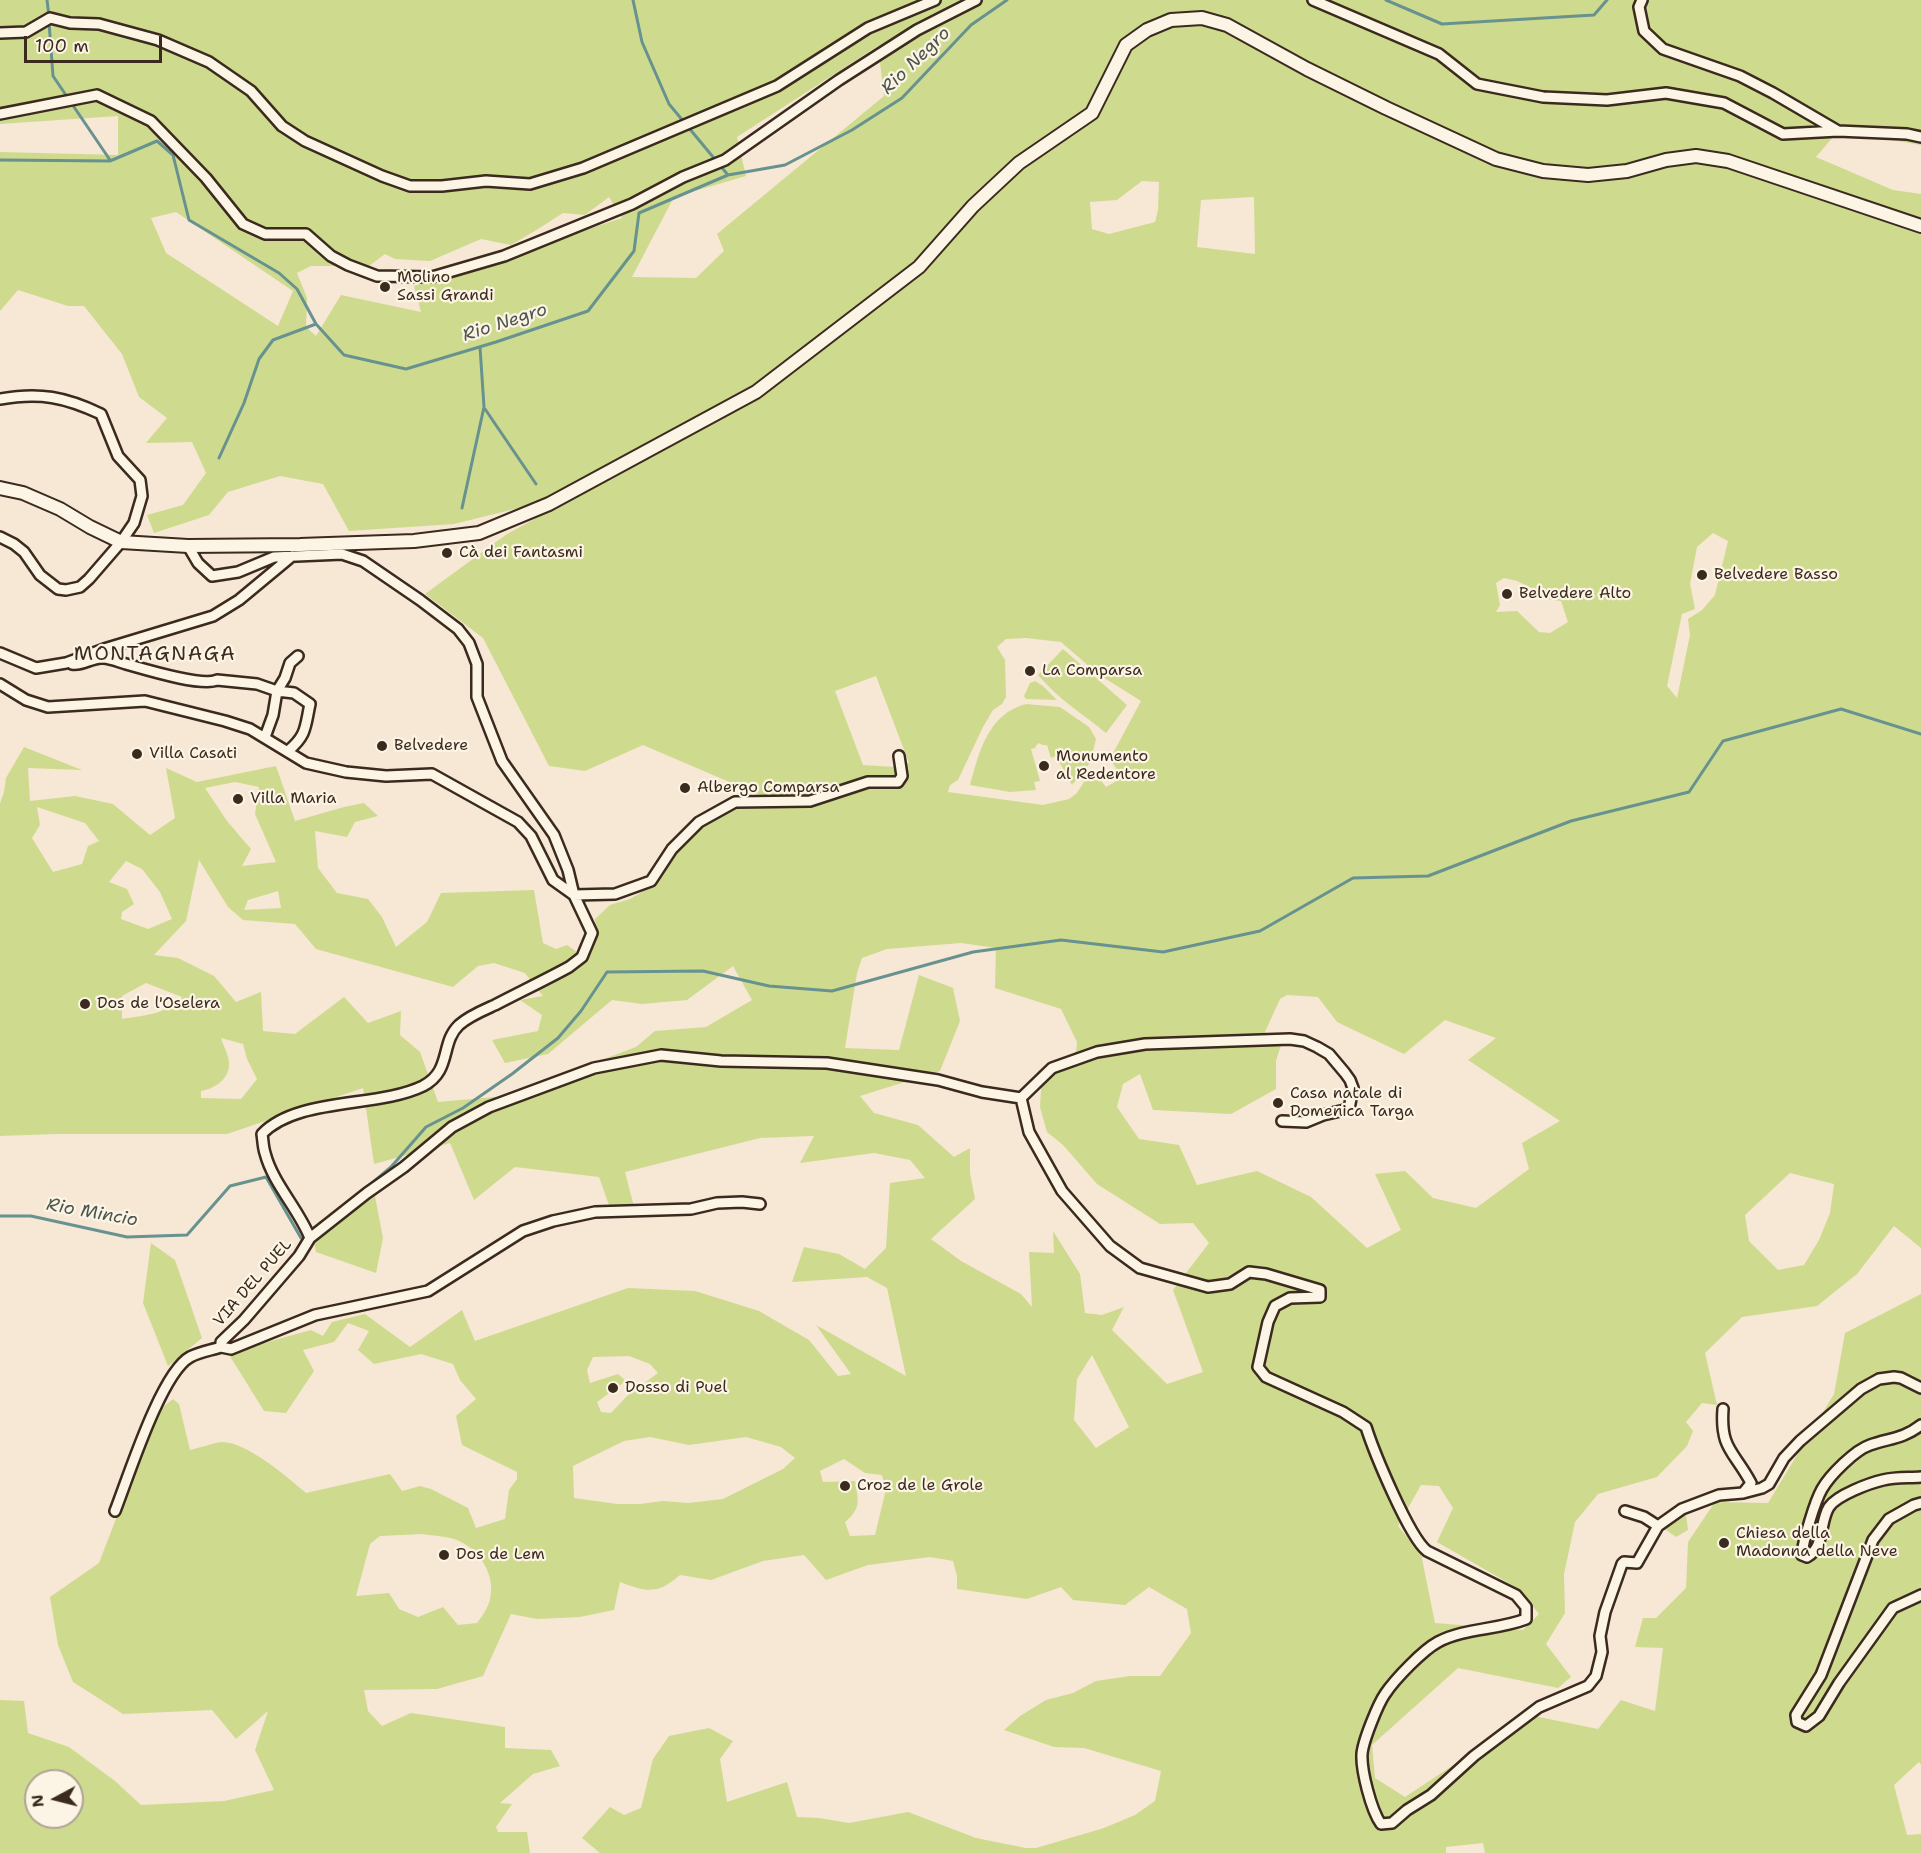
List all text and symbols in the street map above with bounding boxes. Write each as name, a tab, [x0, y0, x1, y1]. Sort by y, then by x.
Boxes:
water label: Rio Negro	[877, 23, 955, 99]
scale bar	[27, 24, 165, 62]
text: 100 m	[35, 34, 89, 58]
place label: Molino Sassi Grandi	[397, 268, 494, 306]
marker: Molino Sassi Grandi	[378, 280, 392, 294]
water label: Rio Negro	[460, 299, 550, 347]
place label: Cà dei Fantasmi	[459, 543, 583, 563]
marker: Cà dei Fantasmi	[440, 546, 454, 560]
place label: Belvedere Basso	[1714, 565, 1838, 585]
marker: Belvedere Basso	[1695, 568, 1709, 582]
place label: Belvedere Alto	[1519, 584, 1631, 604]
marker: Belvedere Alto	[1500, 587, 1514, 601]
district label: MONTAGNAGA	[74, 643, 236, 667]
place label: La Comparsa	[1042, 661, 1142, 681]
marker: La Comparsa	[1023, 664, 1037, 678]
place label: Belvedere	[394, 736, 468, 756]
marker: Belvedere	[375, 739, 389, 753]
place label: Villa Casati	[149, 744, 237, 764]
marker: Villa Casati	[130, 747, 144, 761]
place label: Monumento al Redentore	[1056, 747, 1156, 785]
marker: Monumento al Redentore	[1037, 759, 1051, 773]
place label: Albergo Comparsa	[697, 778, 839, 798]
marker: Albergo Comparsa	[678, 781, 692, 795]
place label: Villa Maria	[250, 789, 336, 809]
marker: Villa Maria	[231, 792, 245, 806]
place label: Dos de l'Oselera	[97, 994, 220, 1014]
marker: Dos de l'Oselera	[78, 997, 92, 1011]
place label: Casa natale di Domenica Targa	[1290, 1084, 1414, 1122]
marker: Casa natale di Domenica Targa	[1271, 1096, 1285, 1110]
water label: Rio Mincio	[45, 1194, 139, 1232]
street label: VIA DEL PUEL	[210, 1236, 296, 1330]
place label: Dosso di Puel	[625, 1378, 727, 1398]
marker: Dosso di Puel	[606, 1381, 620, 1395]
place label: Croz de le Grole	[857, 1476, 983, 1496]
marker: Croz de le Grole	[838, 1479, 852, 1493]
place label: Chiesa della Madonna della Neve	[1736, 1524, 1898, 1562]
marker: Chiesa della Madonna della Neve	[1717, 1536, 1731, 1550]
place label: Dos de Lem	[456, 1545, 545, 1565]
marker: Dos de Lem	[437, 1548, 451, 1562]
north arrow	[24, 1769, 84, 1829]
text: N	[26, 1793, 49, 1809]

